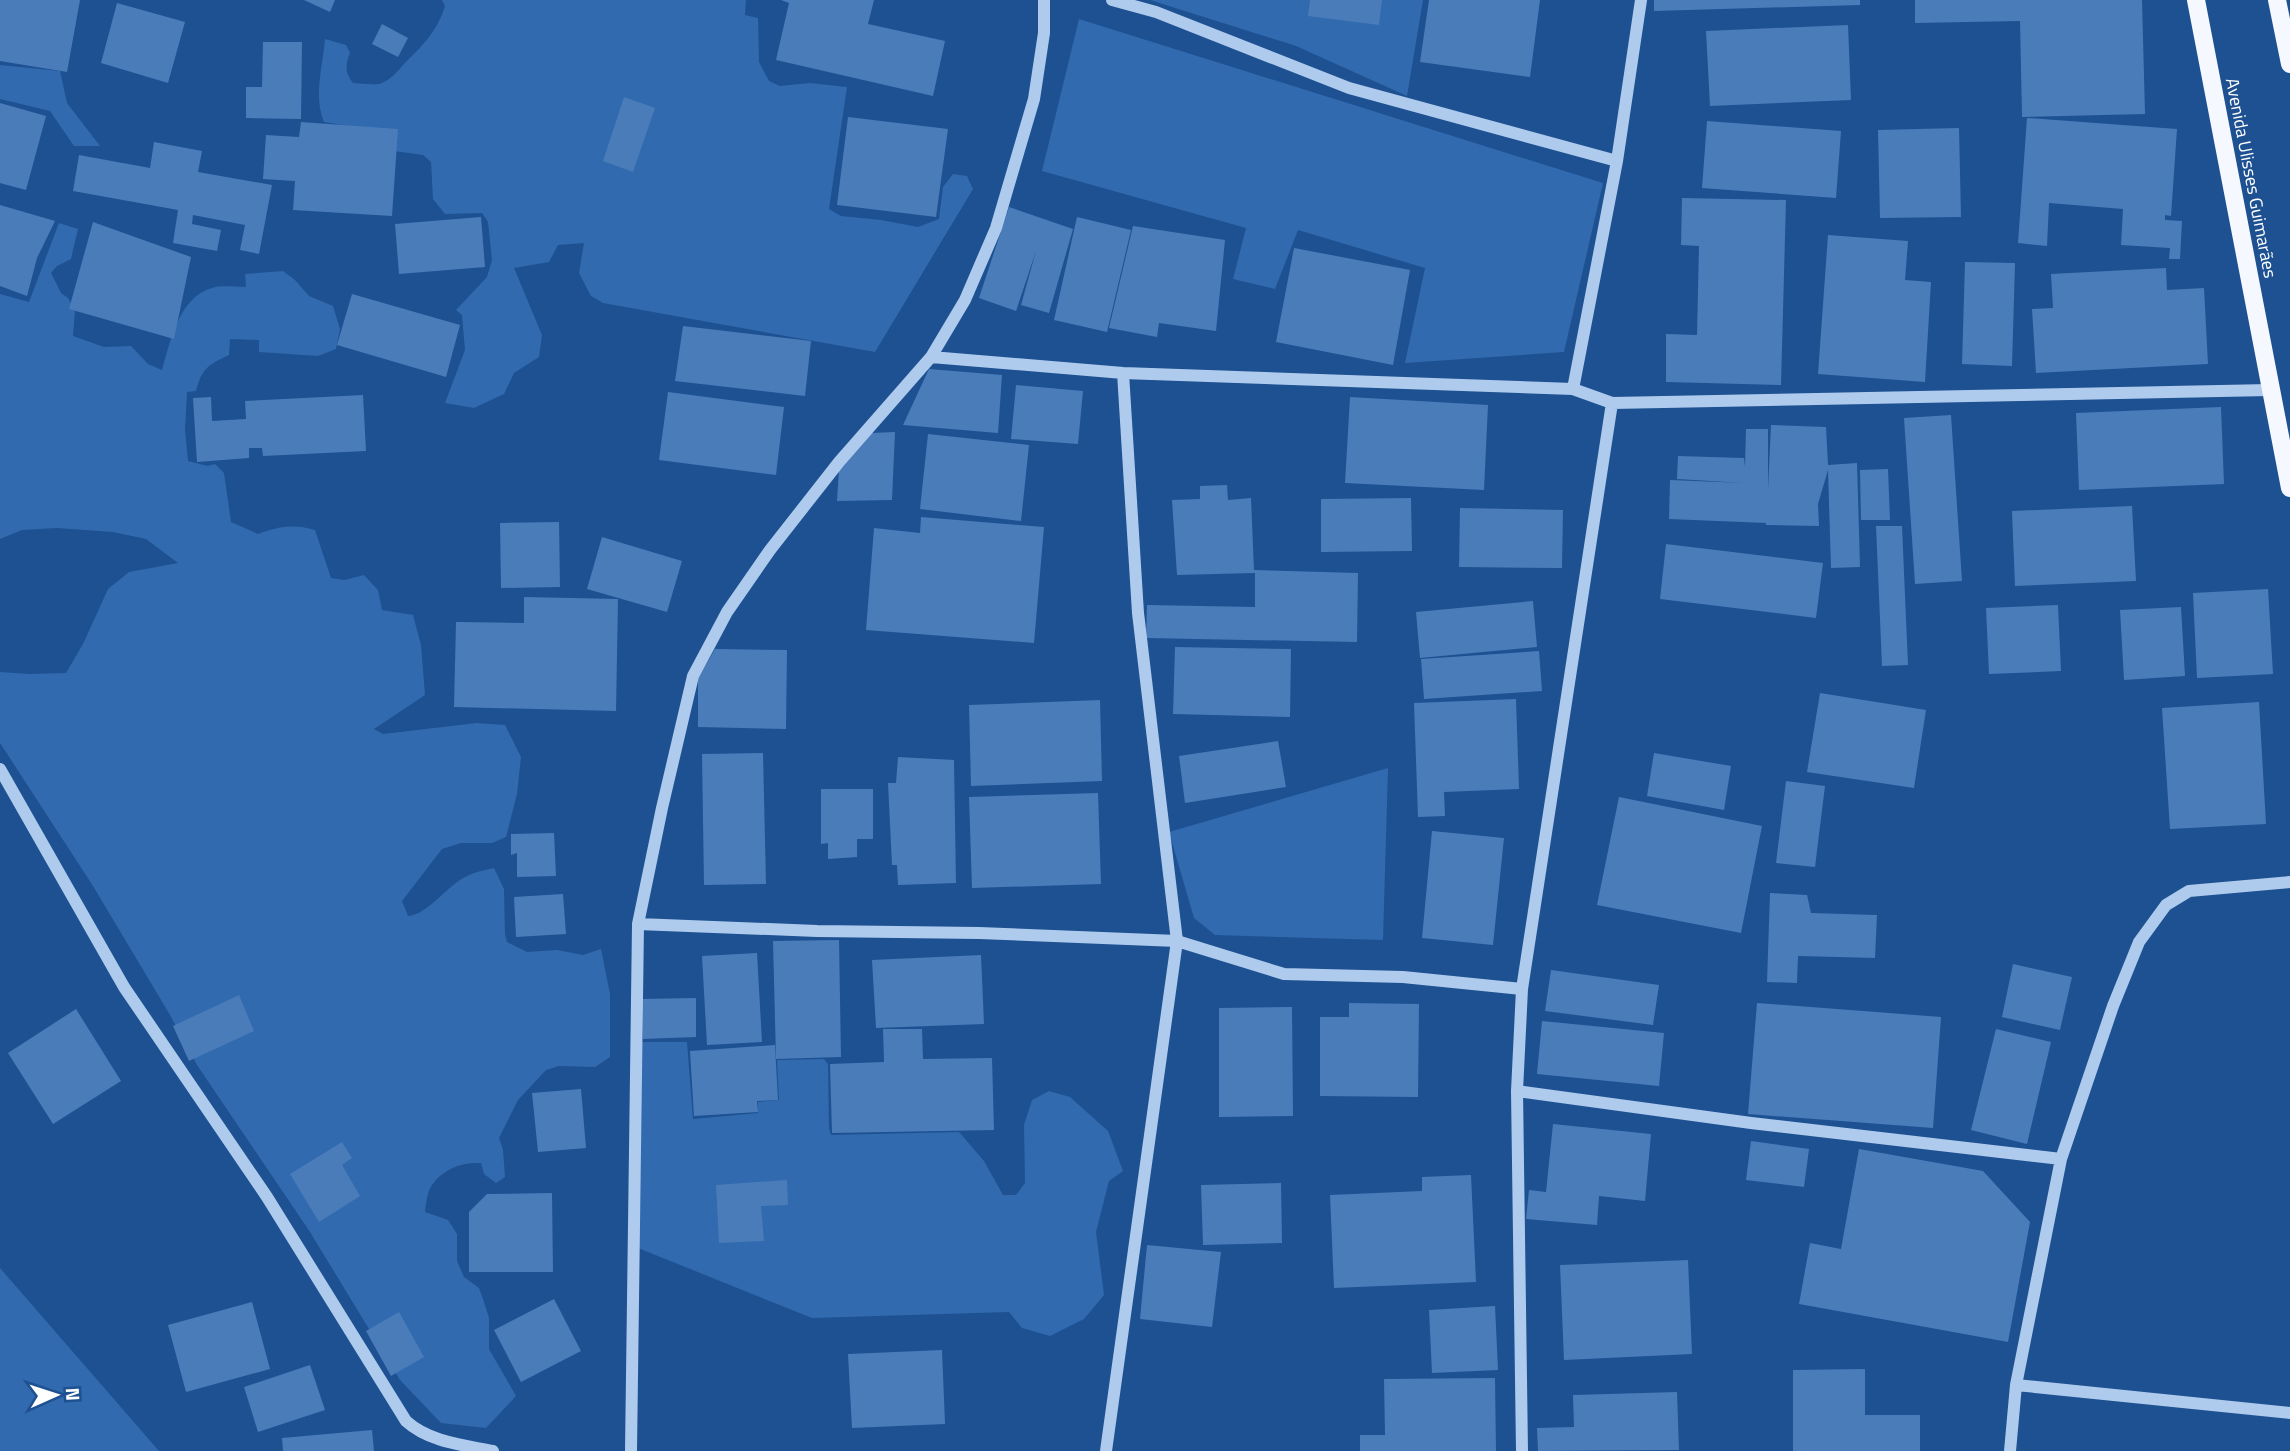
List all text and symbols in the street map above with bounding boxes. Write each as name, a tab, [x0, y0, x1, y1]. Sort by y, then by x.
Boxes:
street label: Avenida Ulisses Guimarães	[2219, 76, 2284, 280]
north arrow	[21, 1360, 91, 1430]
text: N	[59, 1387, 88, 1401]

